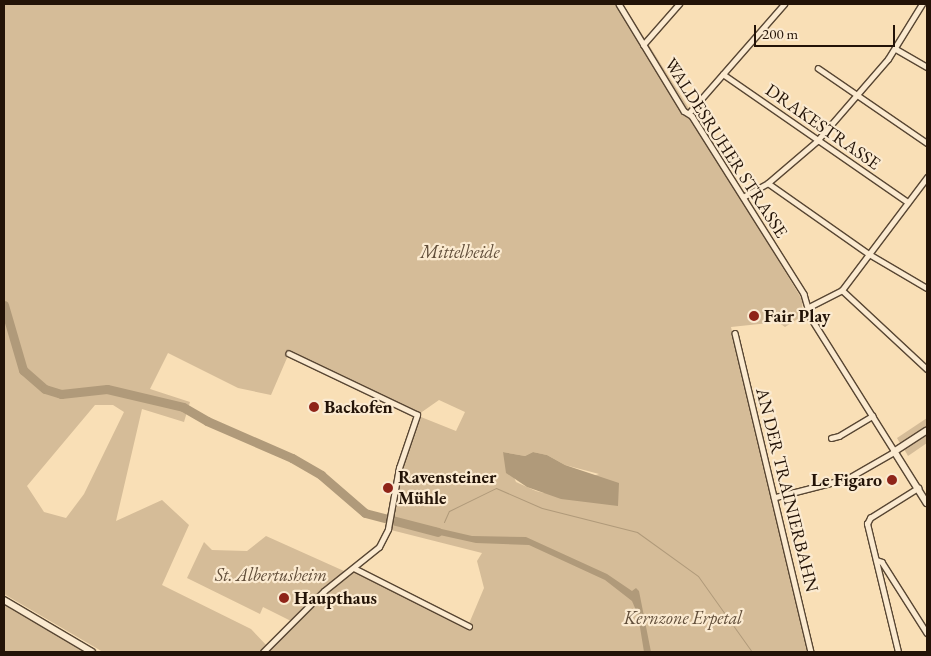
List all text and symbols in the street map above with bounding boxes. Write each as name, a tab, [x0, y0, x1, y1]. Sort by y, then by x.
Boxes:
scale bar	[756, 15, 897, 47]
text: 200 m	[762, 24, 798, 43]
street label: WALDESRUHER STRASSE	[660, 54, 792, 242]
street label: DRAKESTRASSE	[761, 79, 885, 175]
park label: Mittelheide	[420, 241, 500, 263]
place label: Fair Play	[764, 305, 830, 327]
marker: Fair Play	[748, 310, 760, 322]
street label: AN DER TRAINIERBAHN	[751, 386, 823, 594]
place label: Backofen	[324, 396, 393, 418]
marker: Backofen	[308, 401, 320, 413]
place label: Ravensteiner Mühle	[398, 467, 496, 509]
place label: Le Figaro	[811, 469, 882, 491]
marker: Le Figaro	[886, 474, 898, 486]
marker: Ravensteiner Mühle	[382, 482, 394, 494]
park label: St. Albertusheim	[215, 564, 327, 586]
place label: Haupthaus	[294, 587, 377, 609]
marker: Haupthaus	[278, 592, 290, 604]
park label: Kernzone Erpetal	[624, 607, 742, 629]

